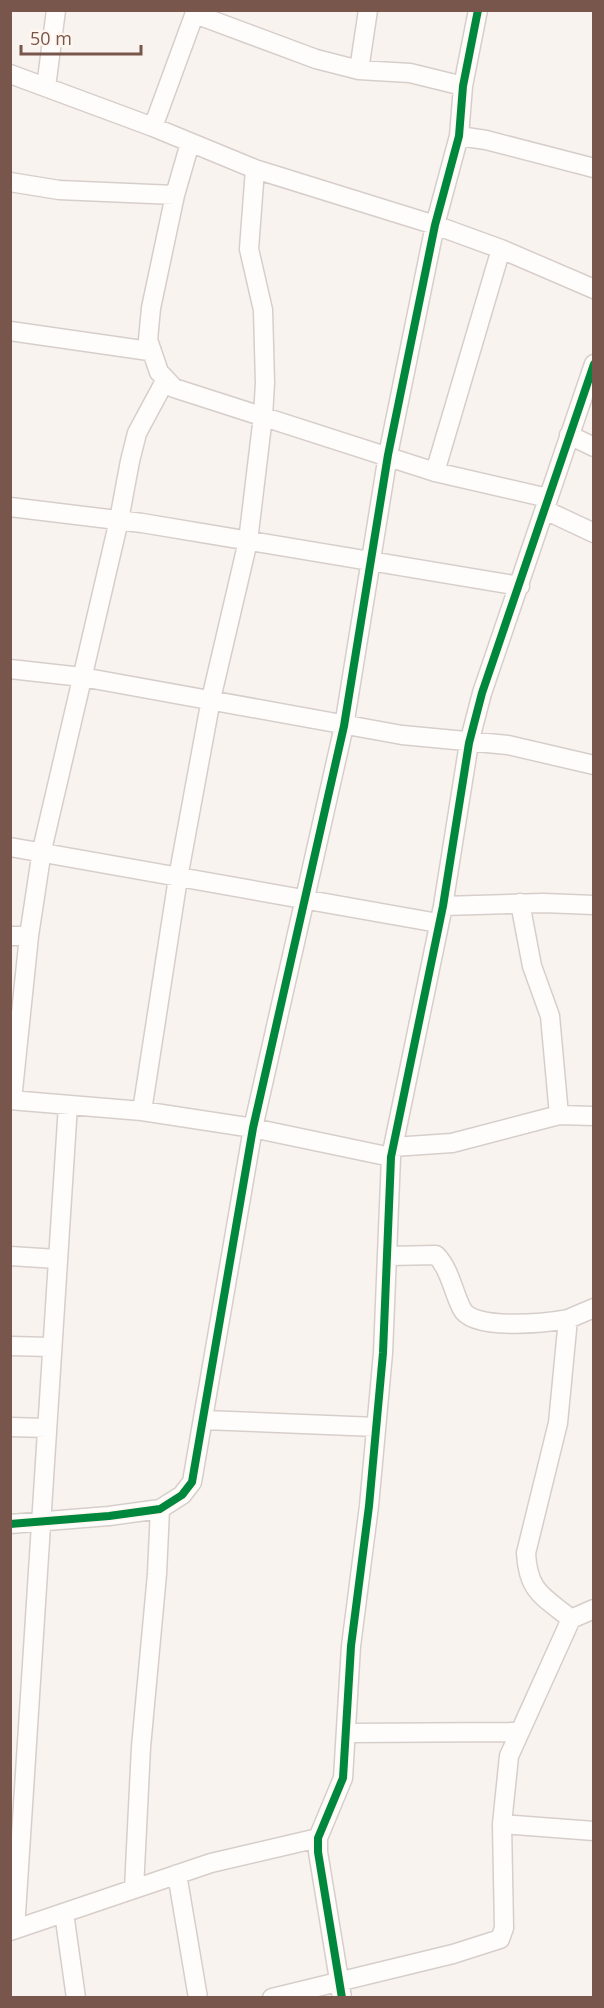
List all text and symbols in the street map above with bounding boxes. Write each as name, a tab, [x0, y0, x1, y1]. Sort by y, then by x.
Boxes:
scale bar	[21, 18, 141, 56]
text: 50 m	[30, 26, 72, 50]

